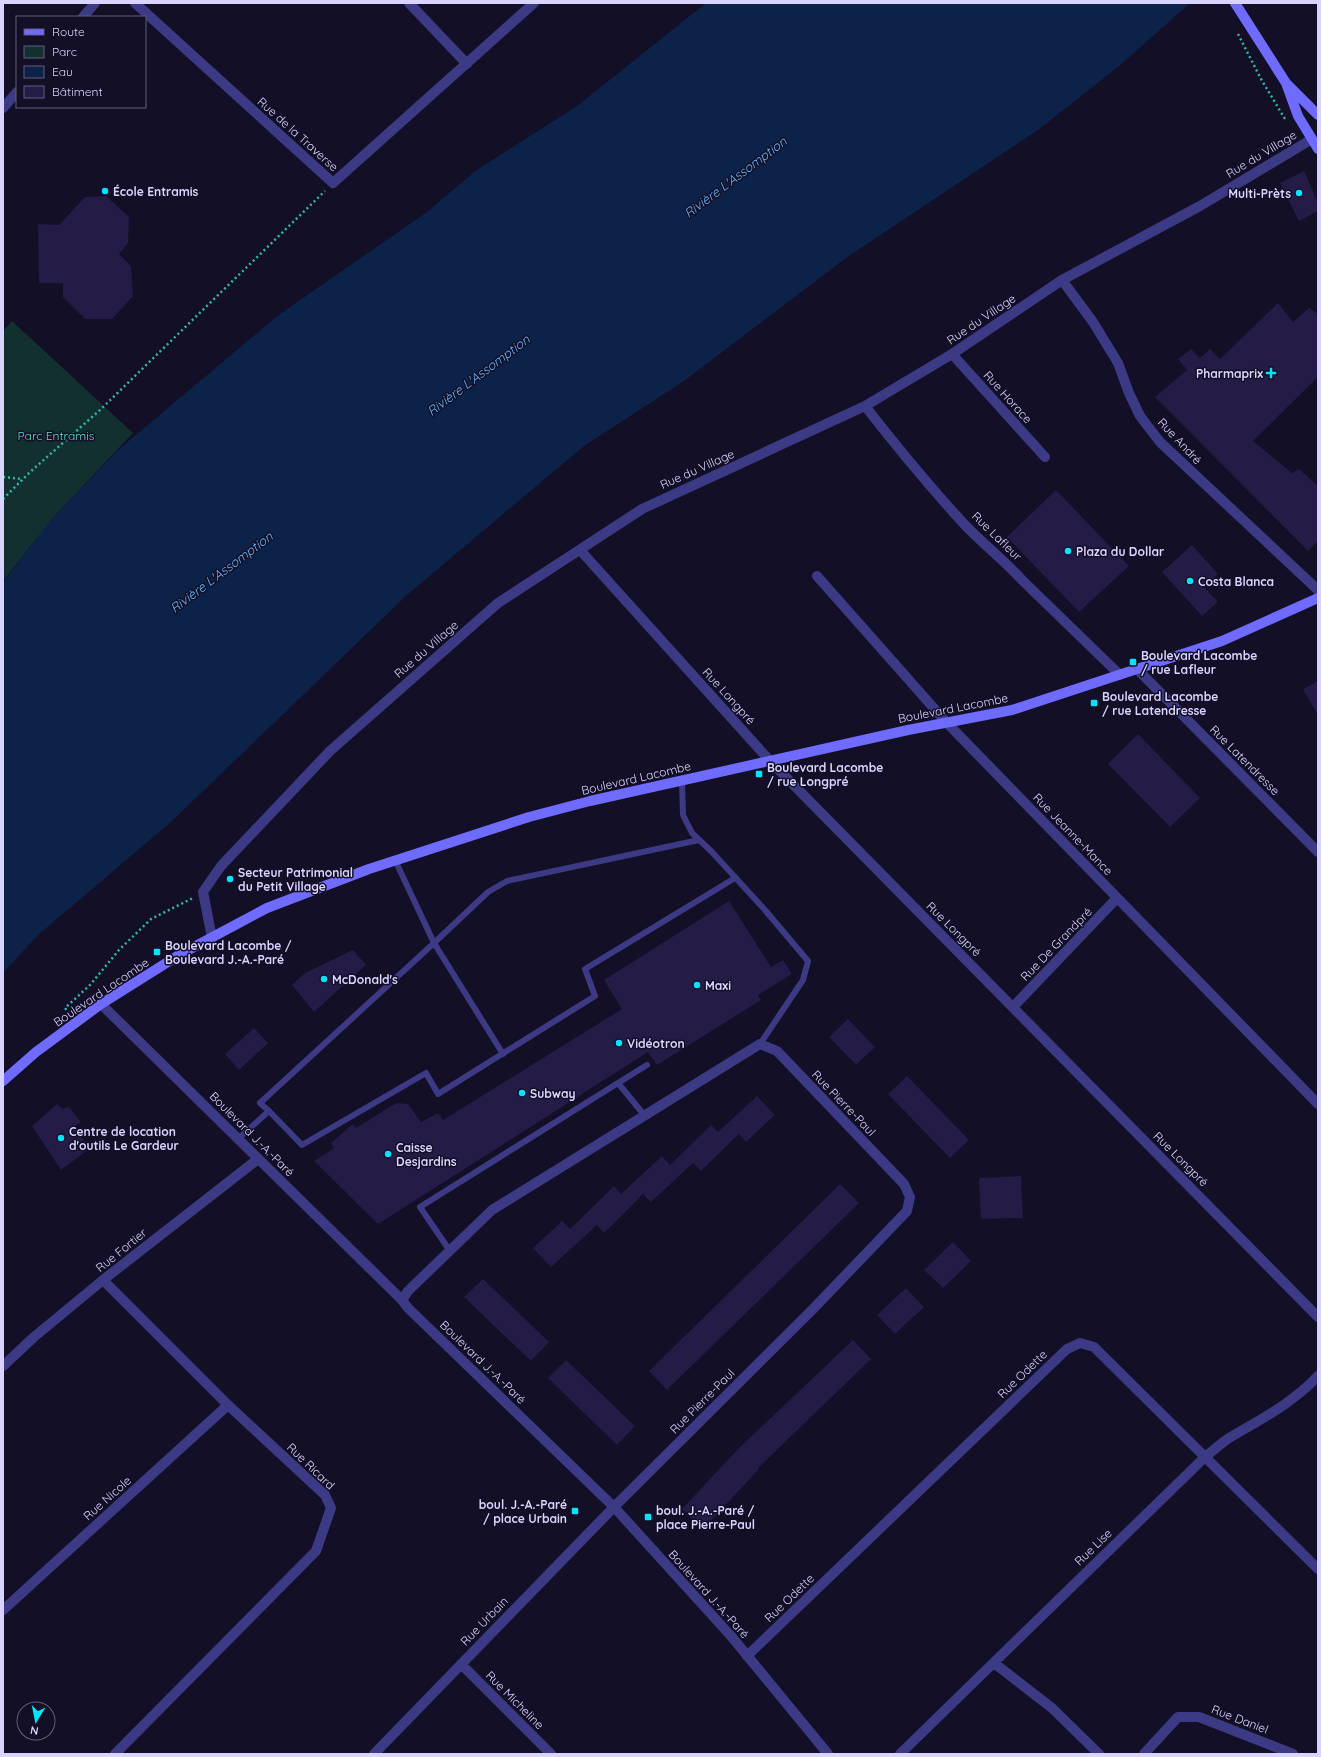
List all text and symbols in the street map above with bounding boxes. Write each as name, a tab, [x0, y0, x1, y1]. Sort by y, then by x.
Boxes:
legend	[16, 16, 146, 108]
text: Route	[52, 24, 85, 39]
text: Parc	[52, 44, 77, 59]
text: Eau	[52, 64, 73, 79]
text: Bâtiment	[52, 84, 102, 99]
street label: Rue de la Traverse	[254, 94, 342, 174]
street label: Rue du Village	[1223, 127, 1299, 181]
water label: Rivière L'Assomption	[681, 133, 790, 221]
place label: École Entramis	[113, 184, 199, 199]
marker: École Entramis	[100, 186, 110, 196]
place label: Multi-Prèts	[1228, 186, 1291, 201]
marker: Multi-Prèts	[1294, 188, 1304, 198]
street label: Rue du Village	[944, 290, 1018, 348]
water label: Rivière L'Assomption	[424, 331, 533, 419]
place label: Pharmaprix	[1196, 366, 1263, 381]
street label: Rue Horace	[981, 368, 1036, 426]
marker: Pharmaprix	[1266, 368, 1276, 378]
street label: Rue André	[1155, 415, 1205, 467]
park label: Parc Entramis	[18, 428, 95, 443]
street label: Rue du Village	[658, 446, 737, 492]
street label: Rue Lafleur	[969, 508, 1025, 564]
water label: Rivière L'Assomption	[167, 528, 276, 616]
place label: Plaza du Dollar	[1076, 544, 1164, 559]
marker: Plaza du Dollar	[1063, 546, 1073, 556]
place label: Costa Blanca	[1198, 574, 1274, 589]
marker: Costa Blanca	[1185, 576, 1195, 586]
street label: Rue du Village	[391, 617, 461, 681]
place label: Boulevard Lacombe / rue Lafleur	[1141, 648, 1257, 677]
marker: Boulevard Lacombe / rue Lafleur	[1128, 657, 1138, 667]
street label: Rue Longpré	[700, 664, 759, 728]
place label: Boulevard Lacombe / rue Latendresse	[1102, 689, 1218, 718]
street label: Boulevard Lacombe	[897, 690, 1010, 726]
marker: Boulevard Lacombe / rue Latendresse	[1089, 698, 1099, 708]
street label: Rue Latendresse	[1207, 722, 1283, 798]
street label: Boulevard Lacombe	[580, 758, 692, 798]
place label: Boulevard Lacombe / rue Longpré	[767, 760, 883, 789]
marker: Boulevard Lacombe / rue Longpré	[754, 769, 764, 779]
street label: Rue Jeanne-Mance	[1030, 790, 1116, 878]
place label: Secteur Patrimonial du Petit Village	[238, 865, 353, 894]
marker: Secteur Patrimonial du Petit Village	[225, 874, 235, 884]
street label: Rue Longpré	[923, 898, 985, 960]
street label: Rue De Grandpré	[1017, 904, 1095, 984]
place label: Boulevard Lacombe / Boulevard J.-A.-Paré	[165, 938, 292, 967]
marker: Boulevard Lacombe / Boulevard J.-A.-Paré	[152, 947, 162, 957]
street label: Boulevard Lacombe	[50, 954, 152, 1029]
place label: McDonald's	[332, 972, 398, 987]
marker: McDonald's	[319, 974, 329, 984]
place label: Maxi	[705, 978, 731, 993]
marker: Maxi	[692, 980, 702, 990]
place label: Vidéotron	[627, 1036, 685, 1051]
marker: Vidéotron	[614, 1038, 624, 1048]
street label: Rue Pierre-Paul	[809, 1067, 879, 1139]
place label: Subway	[530, 1086, 576, 1101]
marker: Subway	[517, 1088, 527, 1098]
street label: Boulevard J.-A.-Paré	[207, 1089, 298, 1180]
place label: Centre de location d'outils Le Gardeur	[69, 1124, 179, 1153]
street label: Rue Longpré	[1150, 1128, 1212, 1190]
marker: Centre de location d'outils Le Gardeur	[56, 1133, 66, 1143]
place label: Caisse Desjardins	[396, 1140, 457, 1169]
marker: Caisse Desjardins	[383, 1149, 393, 1159]
street label: Rue Fortier	[92, 1225, 150, 1275]
street label: Boulevard J.-A.-Paré	[437, 1317, 529, 1407]
street label: Rue Odette	[994, 1347, 1050, 1401]
street label: Rue Pierre-Paul	[666, 1365, 738, 1437]
street label: Rue Ricard	[284, 1440, 338, 1492]
street label: Rue Nicole	[80, 1473, 134, 1523]
place label: boul. J.-A.-Paré / place Urbain	[479, 1497, 567, 1526]
place label: boul. J.-A.-Paré / place Pierre-Paul	[656, 1503, 755, 1532]
marker: boul. J.-A.-Paré / place Urbain	[570, 1506, 580, 1516]
marker: boul. J.-A.-Paré / place Pierre-Paul	[643, 1512, 653, 1522]
street label: Rue Lise	[1071, 1525, 1115, 1568]
street label: Boulevard J.-A.-Paré	[665, 1547, 753, 1641]
street label: Rue Odette	[761, 1571, 817, 1625]
street label: Rue Urbain	[457, 1593, 511, 1649]
street label: Rue Micheline	[483, 1668, 547, 1732]
north arrow	[16, 1701, 56, 1741]
street label: Rue Daniel	[1209, 1701, 1271, 1737]
text: N	[29, 1723, 39, 1738]

